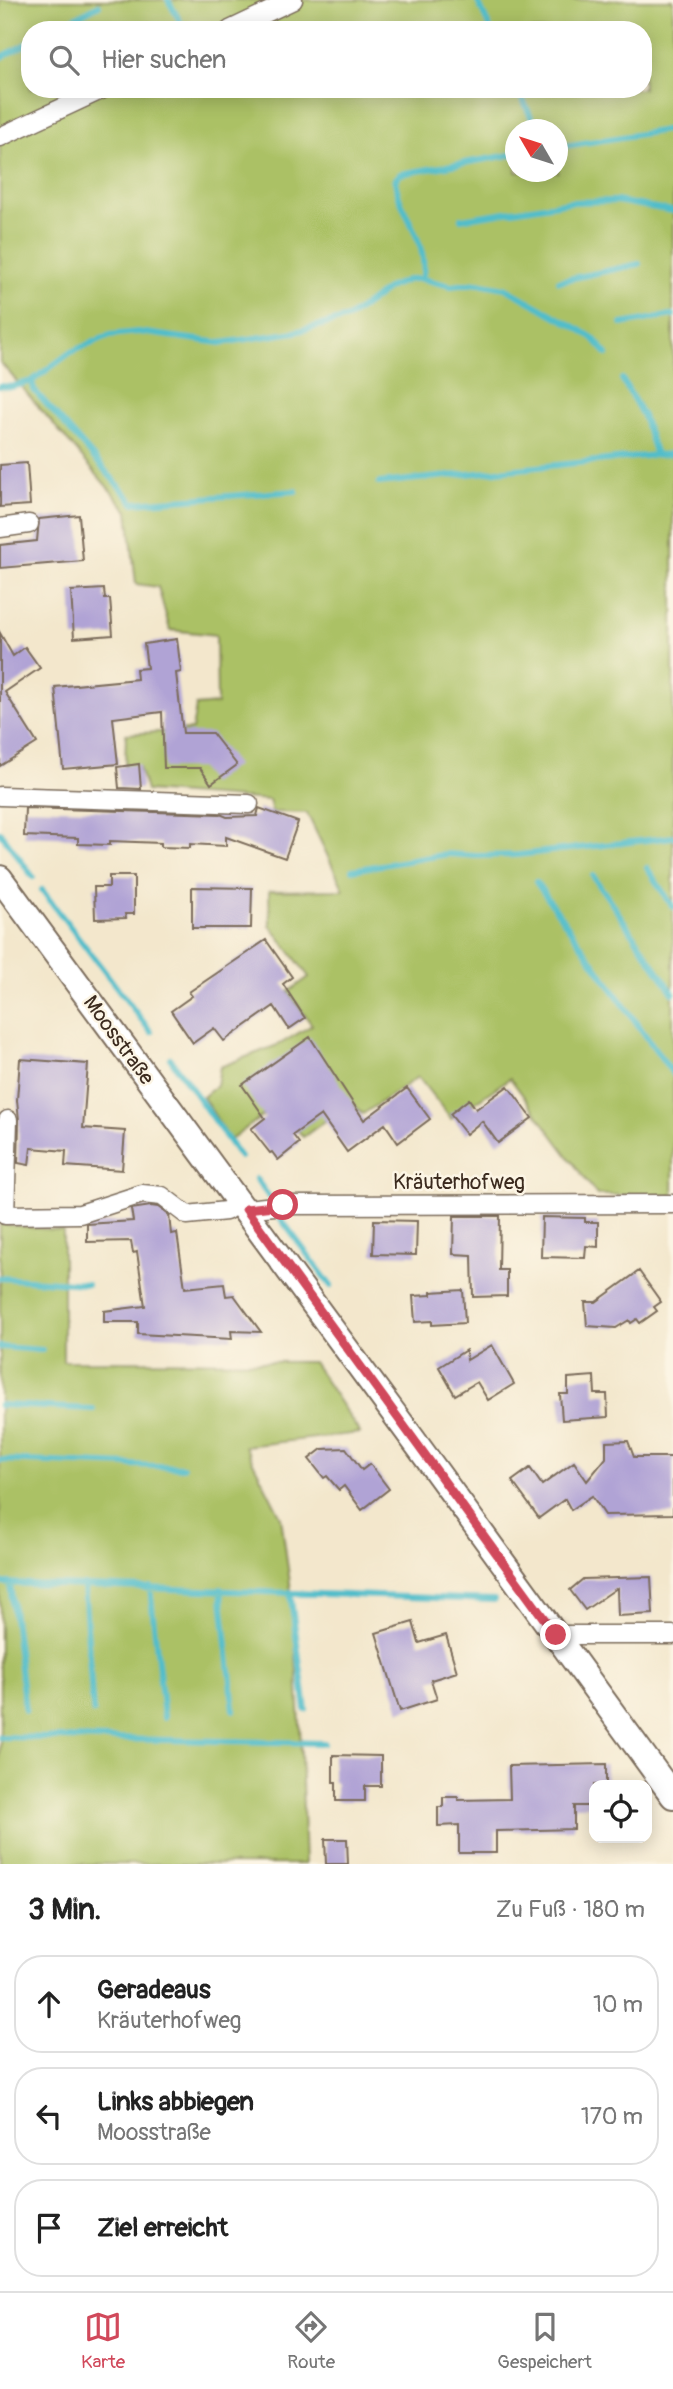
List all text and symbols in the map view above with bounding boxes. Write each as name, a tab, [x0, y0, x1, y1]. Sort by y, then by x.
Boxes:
search box	[21, 21, 652, 98]
icon: search	[45, 41, 83, 79]
text: Hier suchen	[101, 44, 226, 76]
north arrow	[505, 119, 568, 182]
street label: Moosstraße	[77, 990, 160, 1091]
street label: Kräuterhofweg	[393, 1169, 525, 1196]
route start	[267, 1189, 298, 1220]
route end	[540, 1619, 571, 1650]
map controls	[589, 1780, 652, 1843]
button: locate	[589, 1780, 652, 1843]
text: 3 Min.	[28, 1891, 101, 1928]
text: Zu Fuß · 180 m	[496, 1895, 645, 1924]
text: Geradeaus	[97, 1974, 211, 2006]
icon: ahead	[30, 1985, 68, 2023]
text: 10 m	[593, 1990, 643, 2019]
text: Kräuterhofweg	[97, 2006, 241, 2035]
text: Links abbiegen	[97, 2086, 254, 2118]
icon: left	[30, 2097, 68, 2135]
text: 170 m	[581, 2102, 643, 2131]
text: Moosstraße	[97, 2118, 211, 2147]
icon: arrive	[30, 2209, 68, 2247]
text: Ziel erreicht	[97, 2212, 228, 2244]
tab: Karte	[81, 2308, 125, 2374]
tab: Route	[287, 2308, 335, 2374]
tab: Gespeichert	[497, 2308, 592, 2374]

